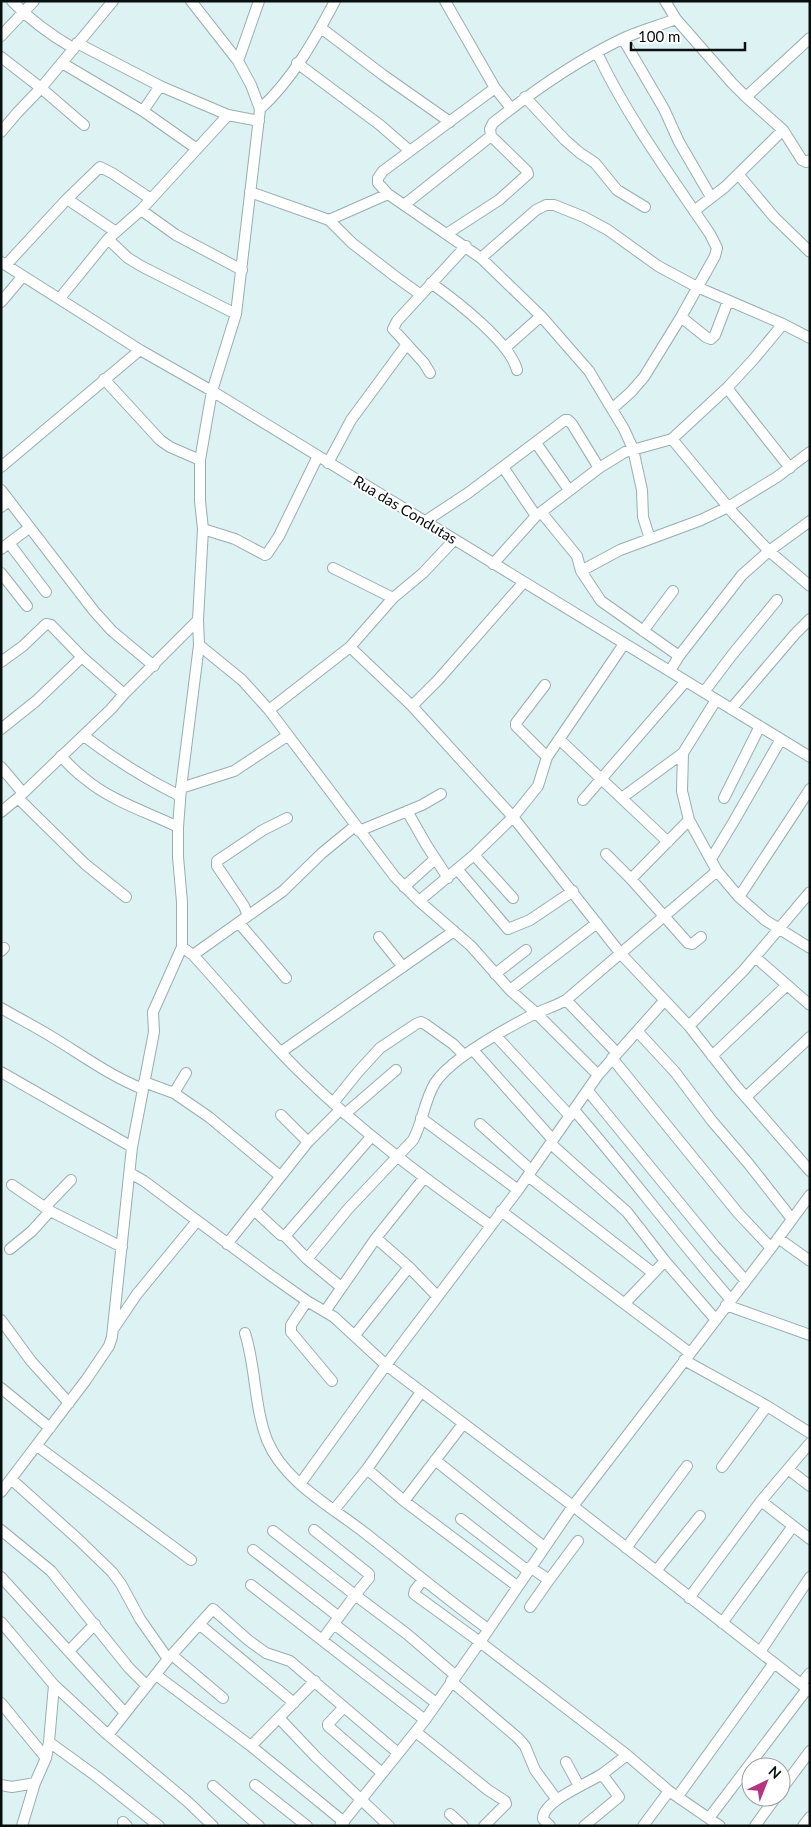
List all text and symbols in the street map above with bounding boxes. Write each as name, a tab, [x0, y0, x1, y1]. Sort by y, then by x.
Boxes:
scale bar	[631, 20, 745, 52]
text: 100 m	[638, 27, 680, 45]
street label: Rua das Condutas	[350, 471, 461, 547]
north arrow	[741, 1757, 791, 1807]
text: N	[765, 1762, 785, 1782]

